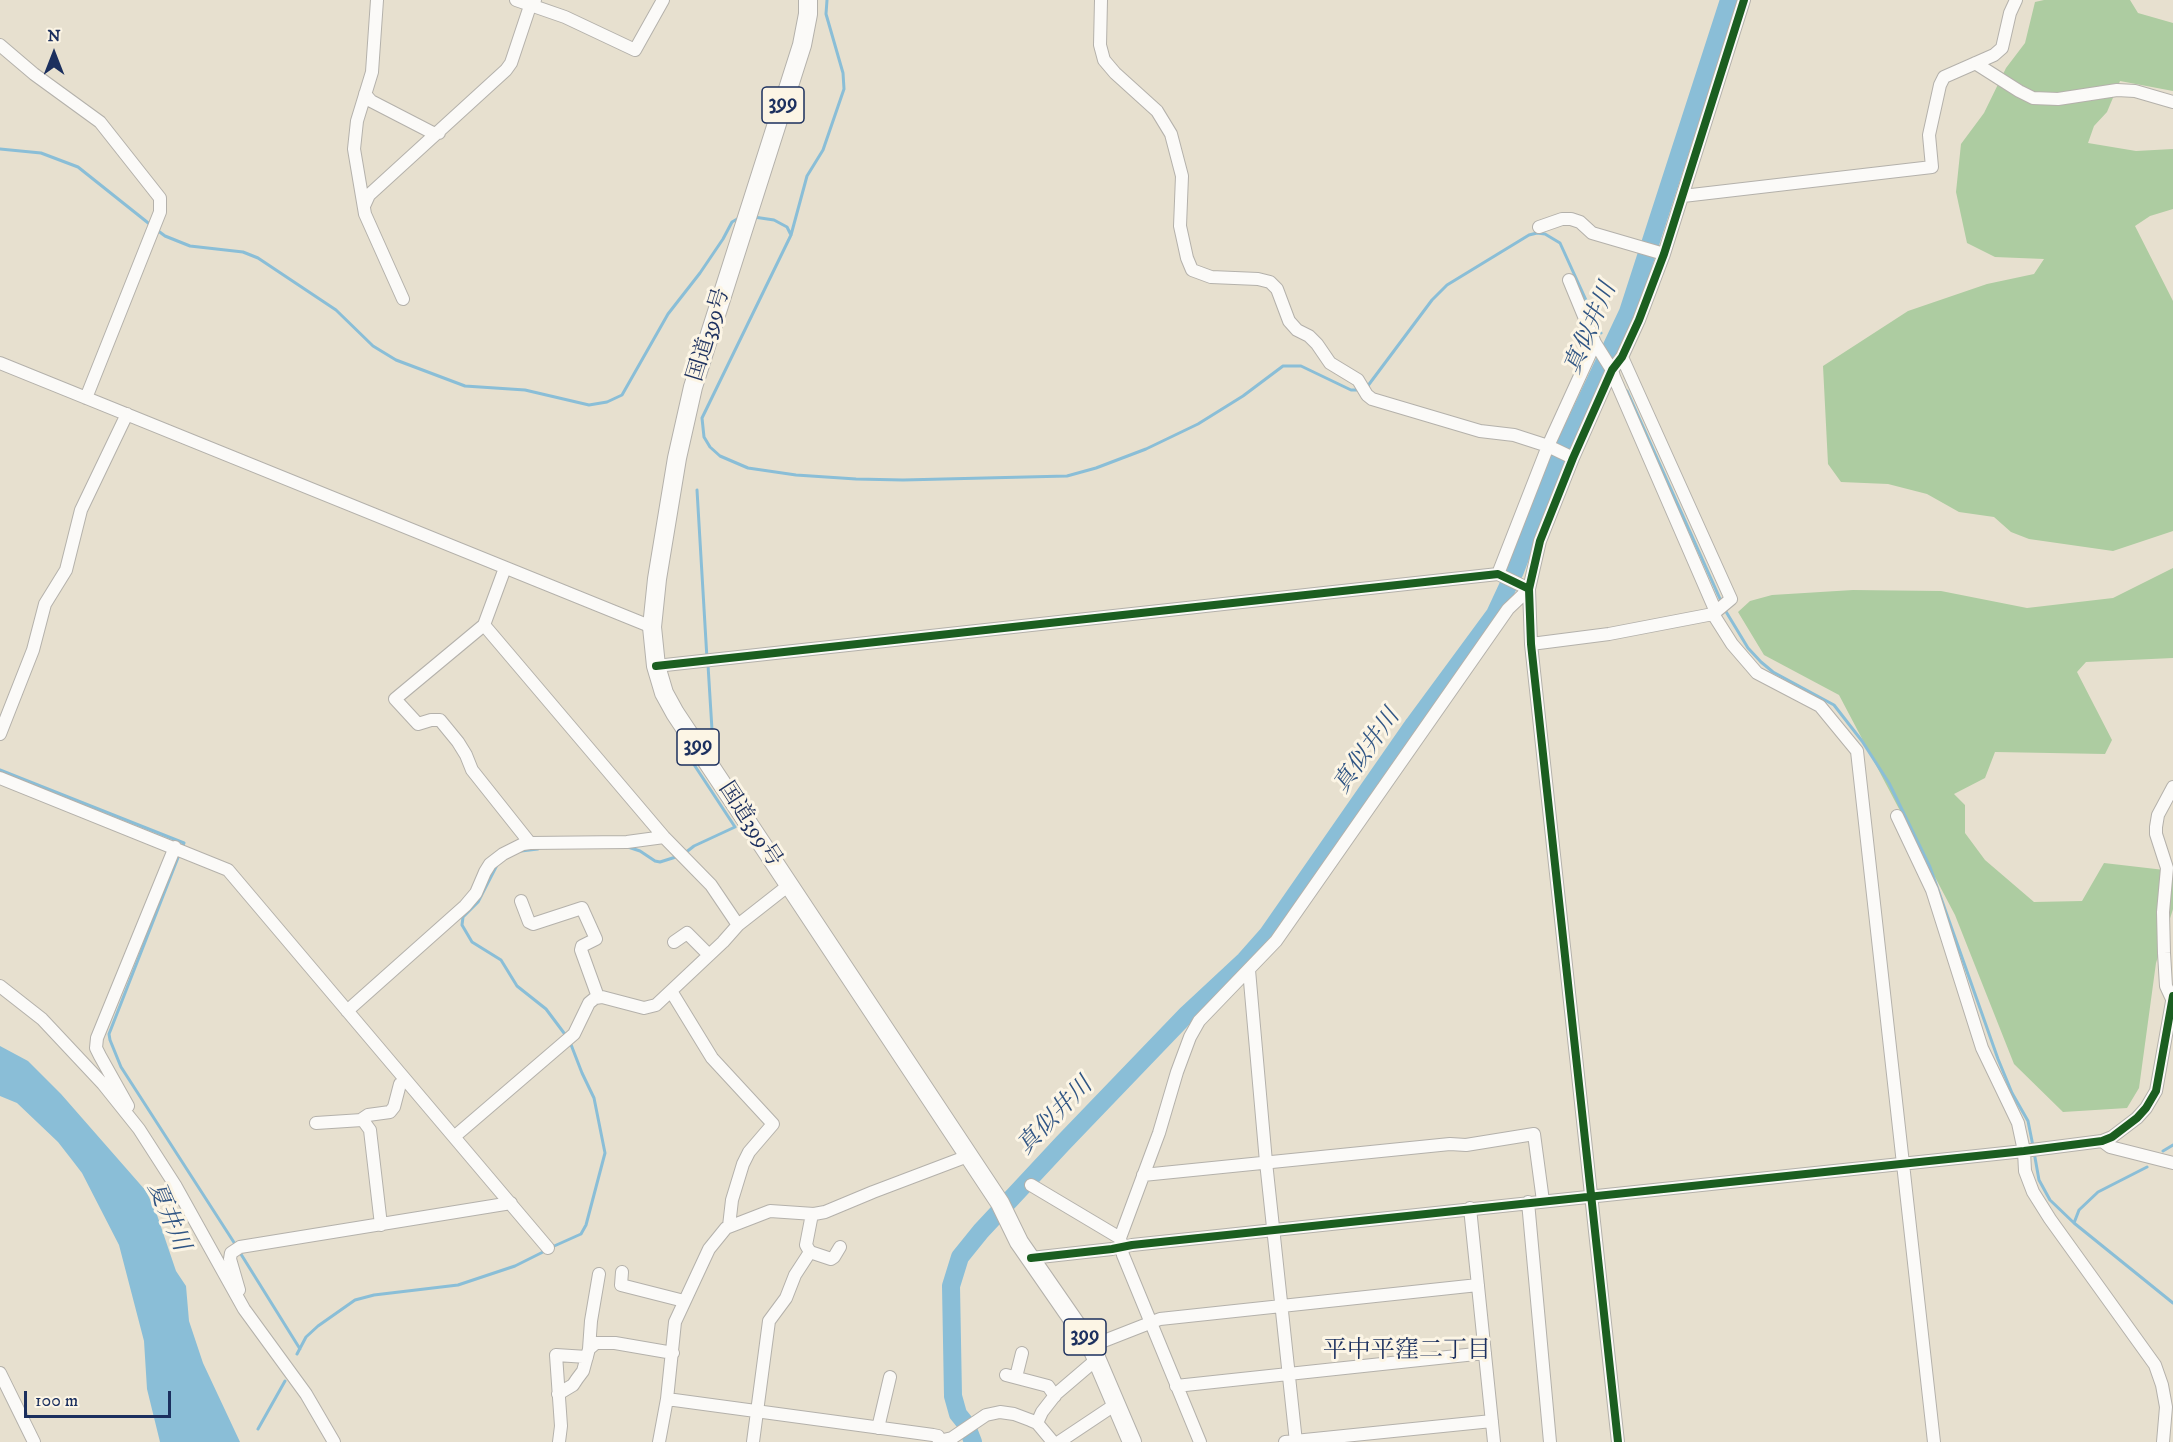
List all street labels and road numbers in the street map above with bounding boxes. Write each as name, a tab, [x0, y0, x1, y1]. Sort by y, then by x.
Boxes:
road number: 399	[762, 87, 804, 123]
street label: 国道399号	[683, 285, 737, 385]
road number: 399	[677, 729, 719, 765]
street label: 国道399号	[712, 777, 786, 873]
road number: 399	[1064, 1319, 1106, 1355]

